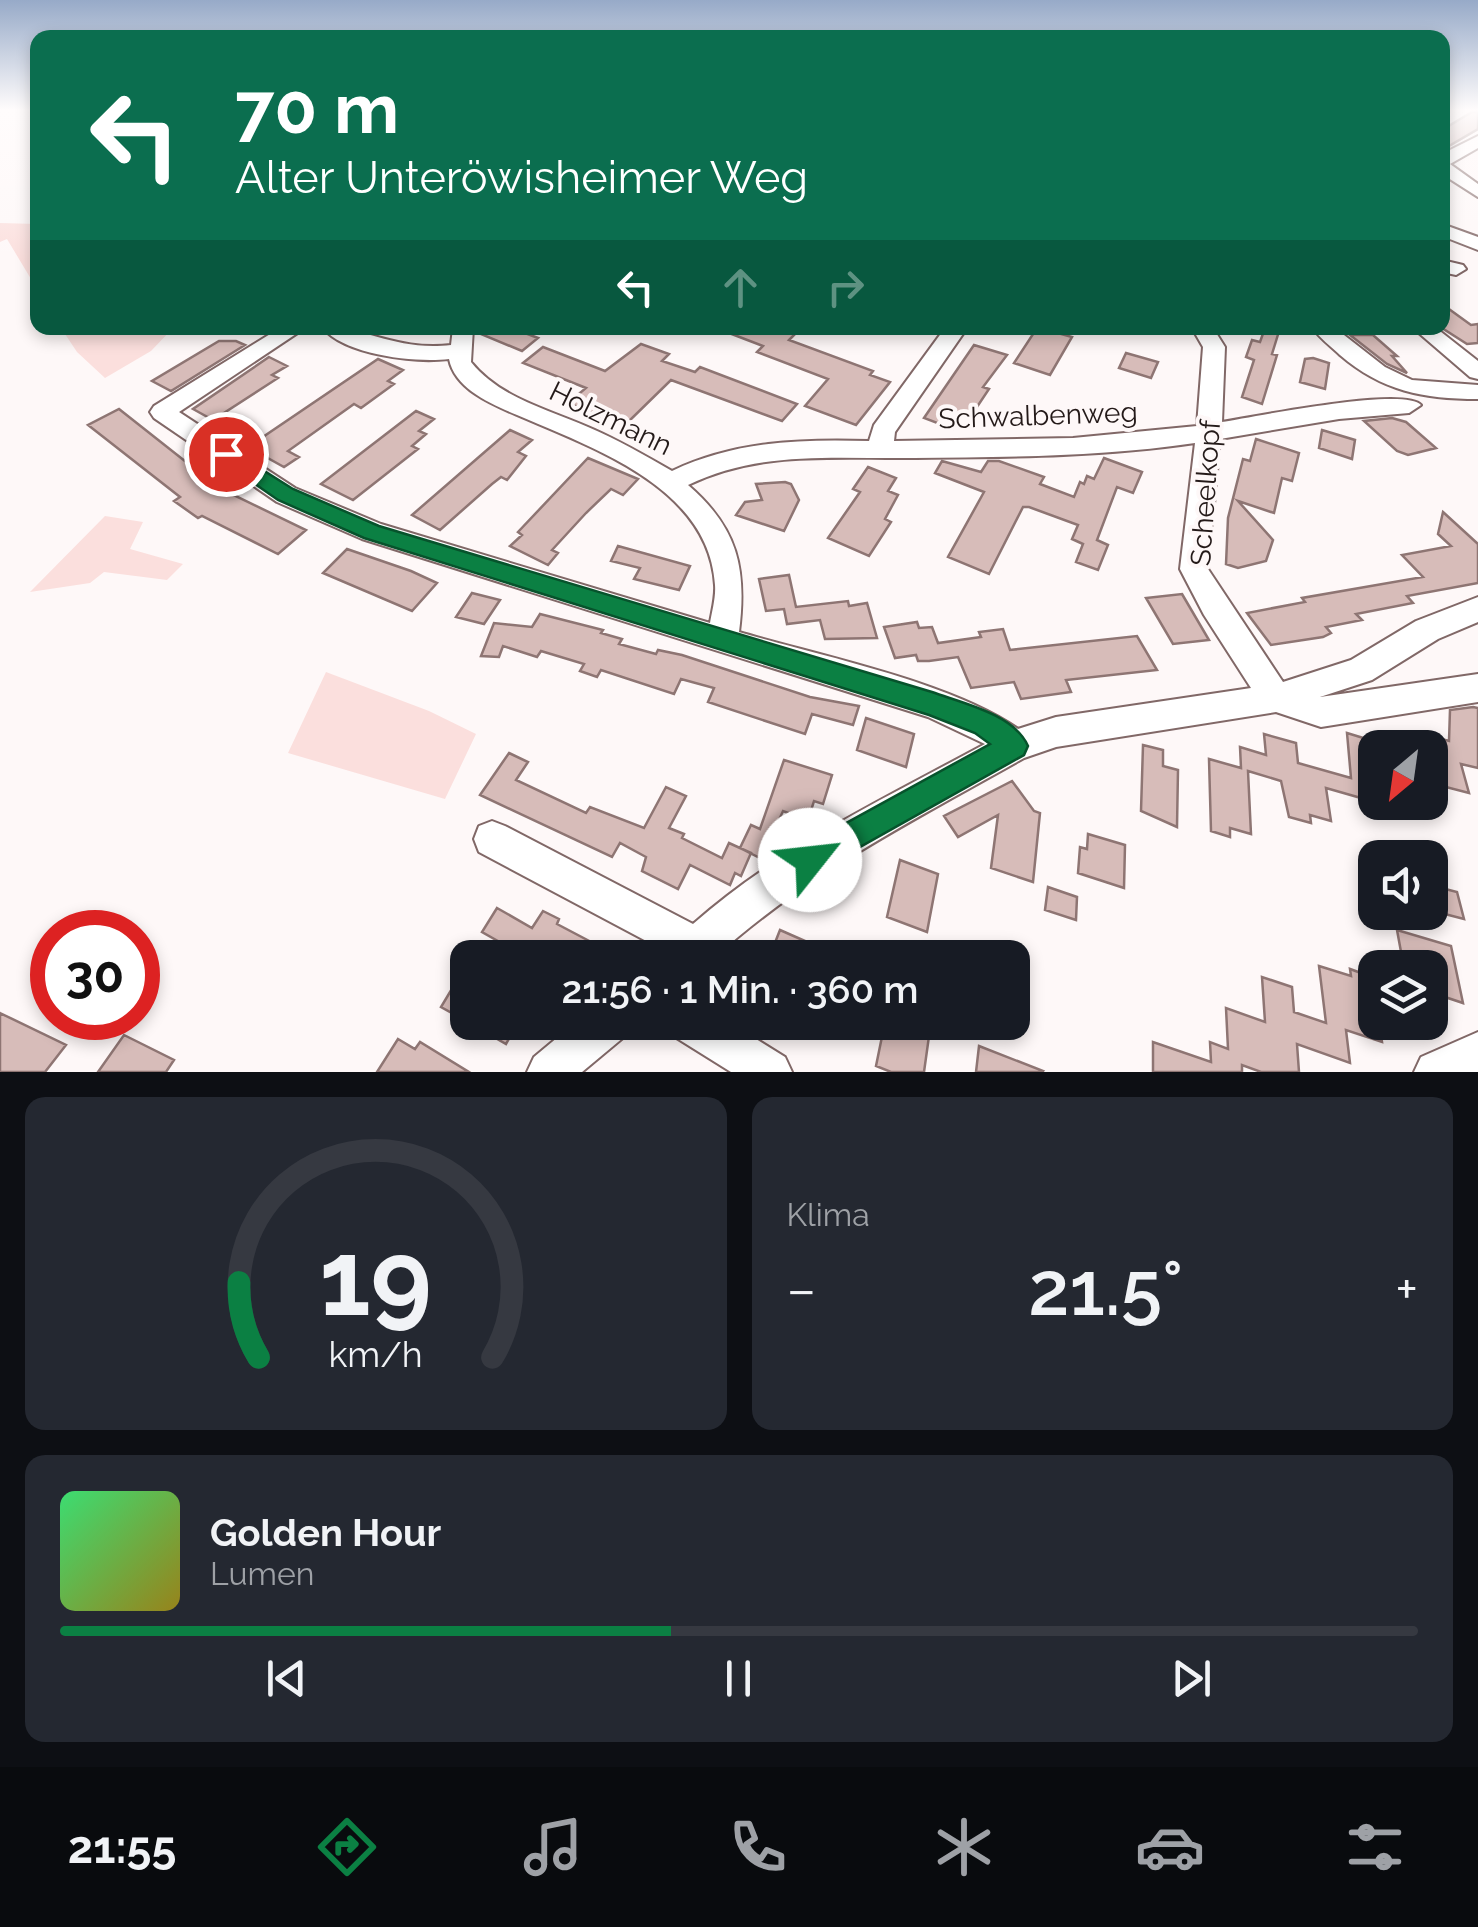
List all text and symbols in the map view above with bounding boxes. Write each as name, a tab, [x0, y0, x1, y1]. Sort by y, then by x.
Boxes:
text: 70 m	[235, 67, 399, 149]
icon: left	[70, 70, 200, 200]
text: Alter Unteröwisheimer Weg	[235, 151, 808, 204]
icon: left	[608, 260, 663, 315]
icon: ahead	[713, 260, 768, 315]
icon: right	[818, 260, 873, 315]
street label: Holzmann	[544, 375, 677, 462]
street label: Schwalbenweg	[938, 396, 1138, 435]
pin	[184, 412, 269, 497]
street label: Scheelkopf	[1184, 417, 1227, 567]
icon: arrive	[199, 427, 254, 482]
north arrow	[1358, 730, 1448, 820]
map controls	[1358, 730, 1448, 1040]
position arrow	[758, 808, 862, 912]
button: sound	[1358, 840, 1448, 930]
speed limit sign: 30	[30, 910, 160, 1040]
button: layers	[1358, 950, 1448, 1040]
text: 21:56 · 1 Min. · 360 m	[561, 967, 919, 1012]
text: Klima	[787, 1196, 870, 1233]
text: 19	[319, 1217, 432, 1339]
text: 21.5°	[1028, 1244, 1183, 1333]
text: −	[787, 1257, 816, 1322]
text: +	[1395, 1257, 1418, 1322]
text: km/h	[329, 1333, 423, 1375]
text: Golden Hour	[210, 1510, 441, 1555]
text: Lumen	[210, 1555, 314, 1592]
icon: previous	[259, 1651, 314, 1706]
icon: pause	[711, 1651, 766, 1706]
icon: next	[1164, 1651, 1219, 1706]
icon: directions	[312, 1812, 382, 1882]
icon: music	[518, 1812, 588, 1882]
icon: phone	[723, 1812, 793, 1882]
icon: climate	[929, 1812, 999, 1882]
icon: car	[1135, 1812, 1205, 1882]
icon: filters	[1340, 1812, 1410, 1882]
text: 21:55	[68, 1821, 176, 1874]

